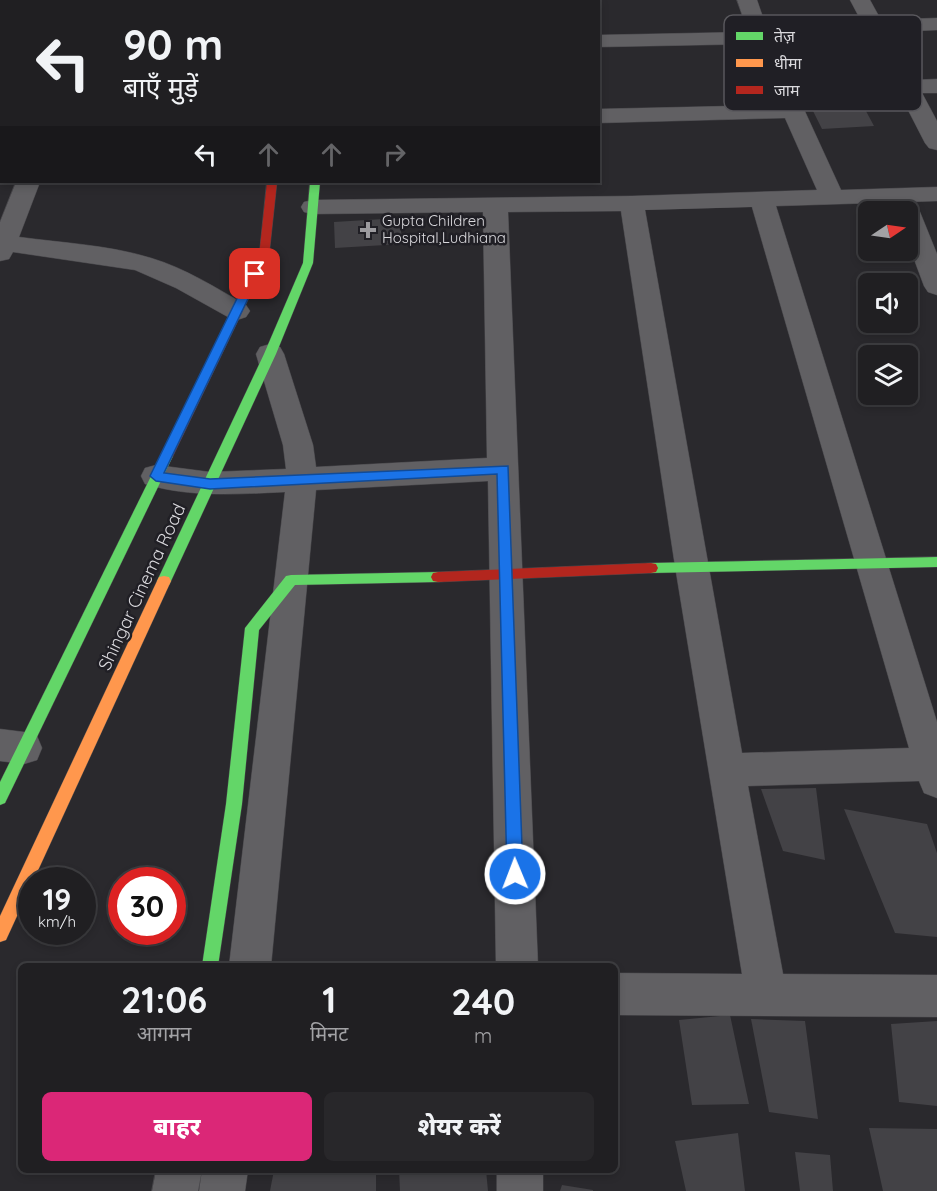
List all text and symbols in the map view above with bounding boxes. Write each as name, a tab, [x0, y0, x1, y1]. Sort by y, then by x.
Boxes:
legend	[724, 15, 922, 111]
text: 90 m	[123, 18, 223, 71]
icon: left	[24, 24, 102, 102]
text: तेज़	[774, 26, 796, 46]
text: धीमा	[774, 53, 803, 73]
text: बाएँ मुड़ें	[123, 70, 198, 104]
text: जाम	[774, 80, 800, 100]
icon: left	[189, 138, 222, 171]
icon: ahead	[252, 138, 285, 171]
icon: ahead	[315, 138, 348, 171]
icon: right	[378, 138, 411, 171]
north arrow	[858, 201, 918, 261]
map controls	[858, 201, 918, 405]
place label: Gupta Children Hospital,Ludhiana	[382, 211, 506, 247]
marker: Gupta Children Hospital,Ludhiana	[359, 221, 377, 239]
pin	[229, 248, 280, 299]
icon: arrive	[238, 257, 271, 290]
button: sound	[858, 273, 918, 333]
button: layers	[858, 345, 918, 405]
street label: Shingar Cinema Road	[93, 500, 190, 674]
position arrow	[483, 842, 547, 906]
speed limit sign: 30	[108, 867, 186, 945]
text: 19	[43, 880, 71, 918]
text: km/h	[38, 912, 76, 931]
text: 21:06	[121, 977, 207, 1022]
text: 1	[322, 977, 336, 1022]
text: 240	[451, 979, 515, 1024]
text: आगमन	[137, 1021, 191, 1046]
text: मिनट	[310, 1021, 348, 1046]
text: m	[474, 1023, 492, 1048]
button: बाहर	[42, 1092, 312, 1161]
button: शेयर करें	[324, 1092, 594, 1161]

